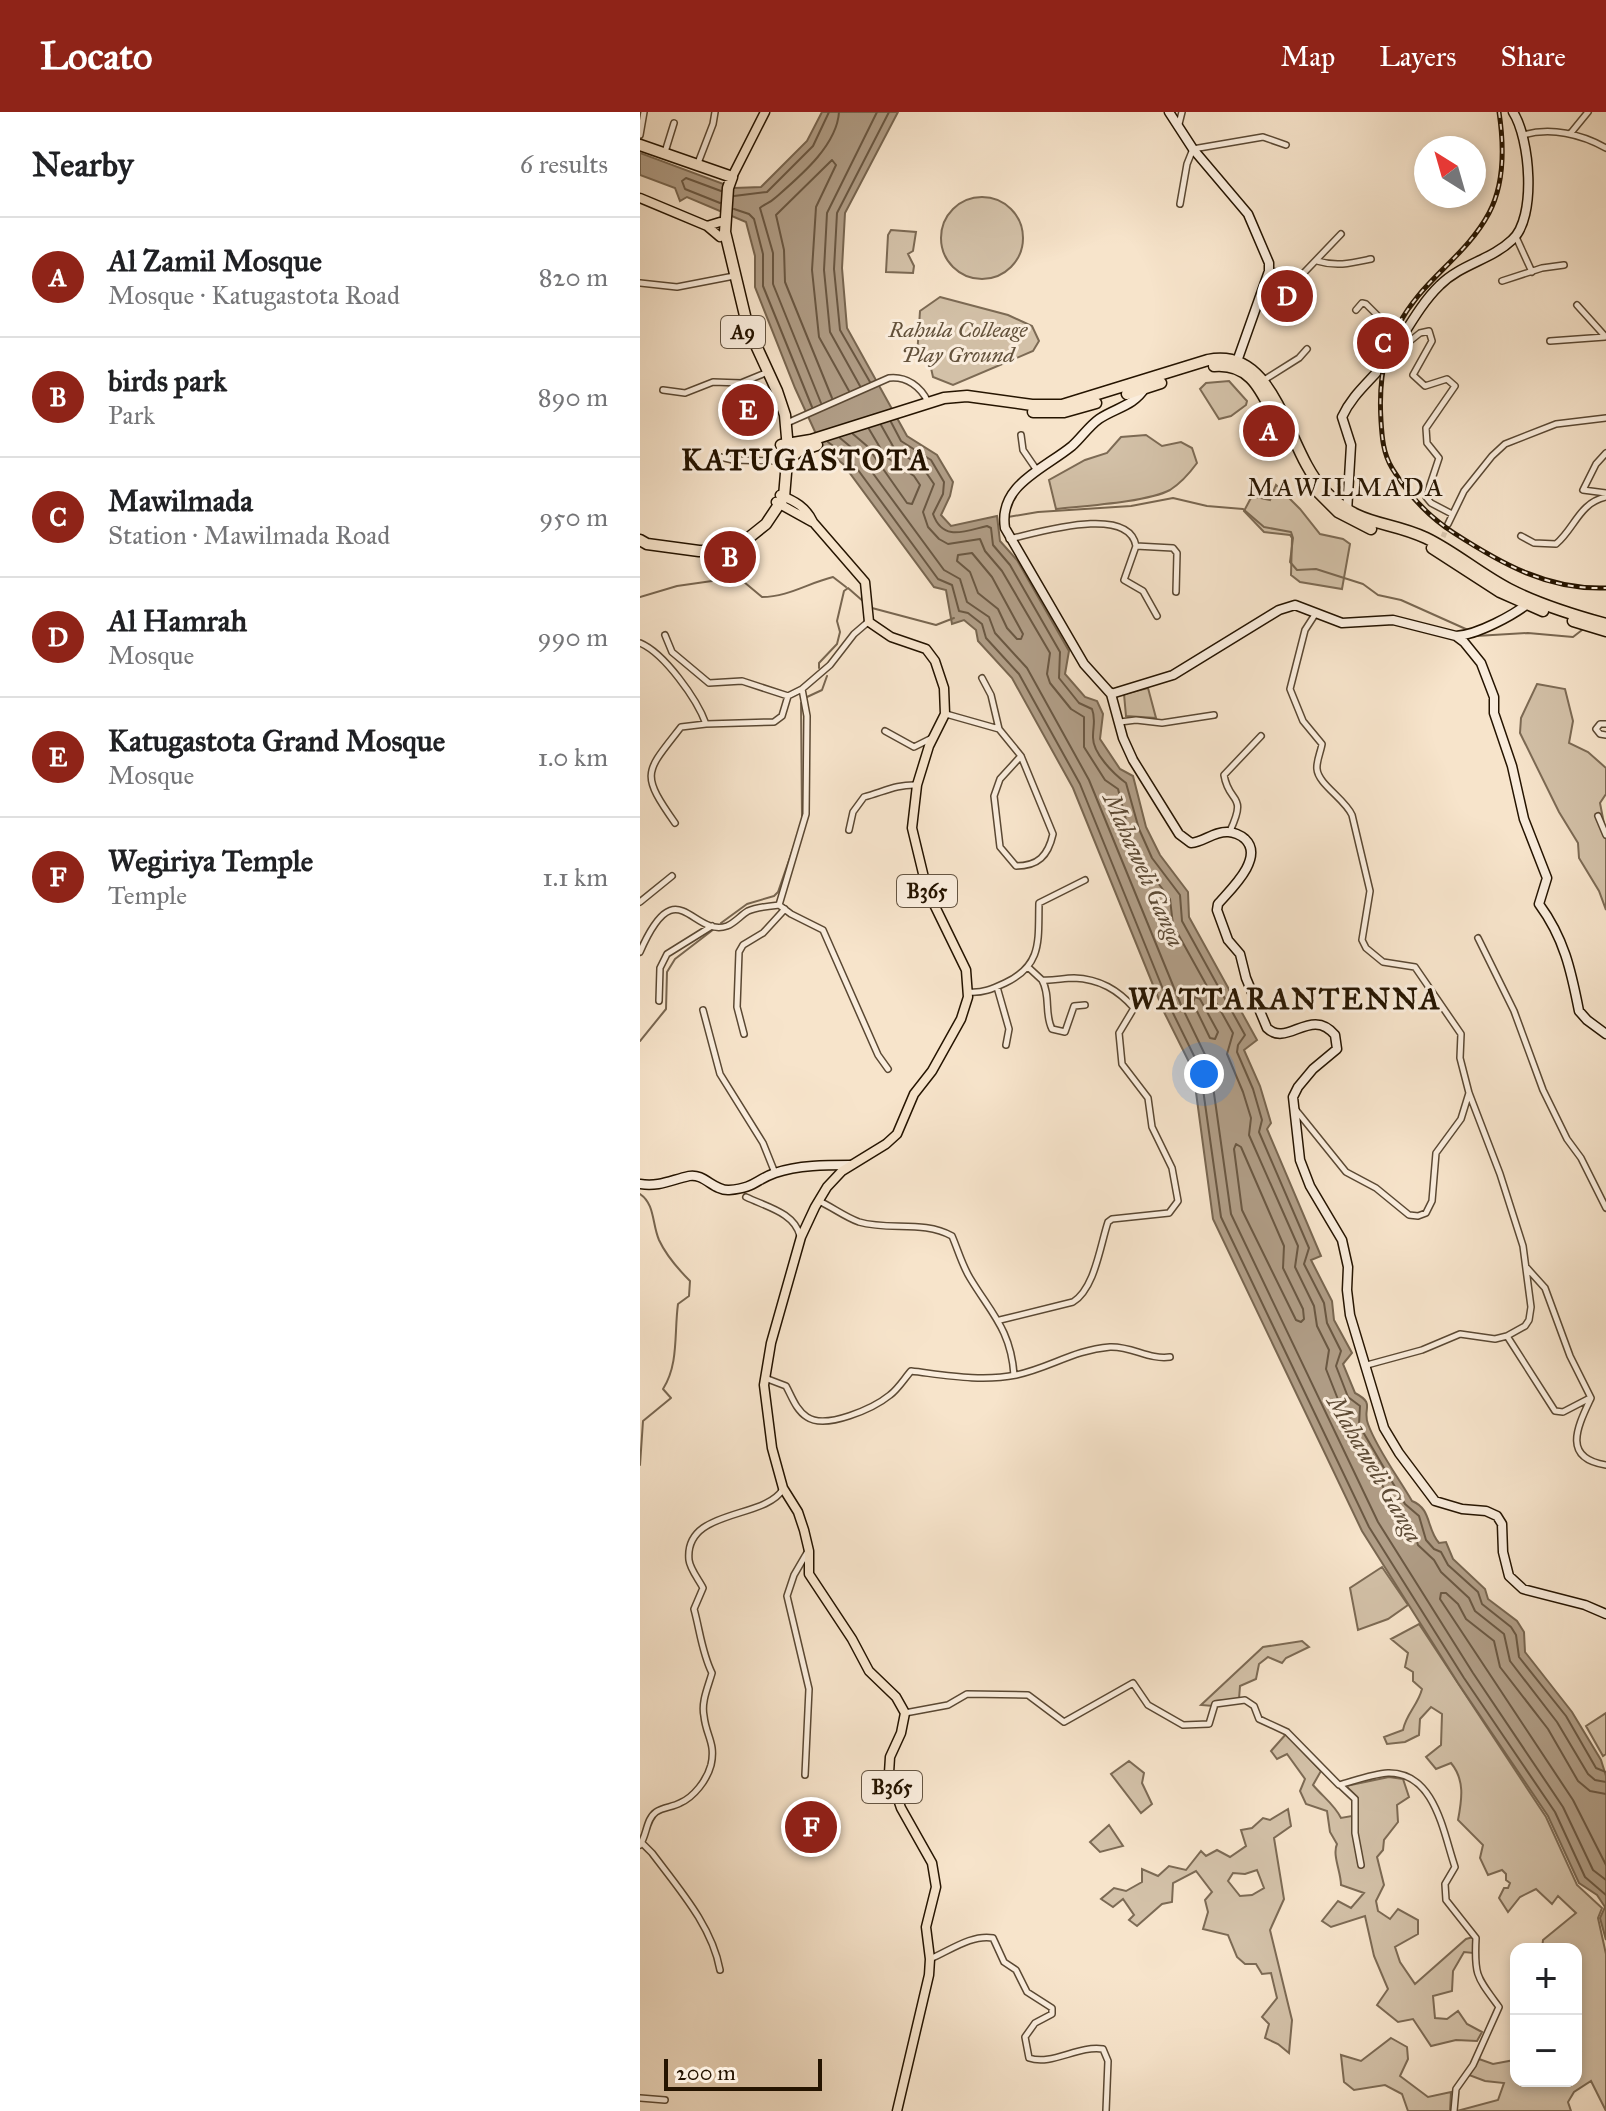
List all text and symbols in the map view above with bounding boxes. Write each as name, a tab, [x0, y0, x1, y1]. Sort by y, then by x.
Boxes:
text: Locato	[40, 33, 153, 79]
text: Map	[1280, 39, 1335, 74]
text: Layers	[1379, 39, 1457, 74]
text: Share	[1501, 39, 1566, 74]
north arrow	[1414, 136, 1486, 208]
text: Nearby	[32, 144, 134, 185]
text: 6 results	[520, 148, 608, 180]
text: Al Zamil Mosque	[108, 243, 322, 279]
text: A	[49, 261, 67, 293]
text: 820 m	[539, 261, 608, 293]
pin: D	[1261, 266, 1313, 326]
text: Mosque · Katugastota Road	[108, 279, 400, 311]
pin: C	[1357, 313, 1409, 373]
road number: A9	[721, 316, 765, 348]
park label: Rahula Colleage Play Ground	[888, 316, 1028, 368]
text: birds park	[108, 363, 227, 399]
pin: E	[722, 380, 774, 440]
text: B	[49, 381, 67, 413]
text: 890 m	[538, 381, 608, 413]
text: Park	[108, 399, 155, 431]
pin: A	[1243, 401, 1295, 461]
district label: KATUGASTOTA	[681, 442, 931, 478]
district label: MAWILMADA	[1247, 471, 1445, 503]
text: Mawilmada	[108, 483, 253, 519]
text: C	[49, 501, 67, 533]
text: 950 m	[539, 501, 608, 533]
text: Station · Mawilmada Road	[108, 519, 390, 551]
pin: B	[704, 527, 756, 587]
text: Al Hamrah	[108, 603, 247, 639]
text: D	[48, 621, 68, 653]
text: 990 m	[537, 621, 608, 653]
text: Mosque	[108, 639, 194, 671]
text: Katugastota Grand Mosque	[108, 723, 445, 759]
text: E	[49, 741, 67, 773]
text: 1.0 km	[538, 741, 608, 773]
text: Mosque	[108, 759, 194, 791]
water label: Mahaweli Ganga	[1096, 787, 1191, 951]
text: Wegiriya Temple	[108, 843, 313, 879]
text: F	[50, 861, 67, 893]
text: 1.1 km	[543, 861, 608, 893]
road number: B365	[897, 875, 957, 907]
text: Temple	[108, 879, 187, 911]
district label: WATTARANTENNA	[1128, 981, 1442, 1017]
your location	[1184, 1054, 1224, 1094]
water label: Mahaweli Ganga	[1320, 1388, 1429, 1548]
road number: B365	[862, 1771, 922, 1803]
pin: F	[785, 1797, 837, 1857]
map controls	[1510, 1943, 1582, 2087]
button: +	[1510, 1943, 1582, 2015]
button: −	[1510, 2015, 1582, 2087]
scale bar	[664, 2055, 822, 2091]
text: 200 m	[676, 2059, 736, 2086]

